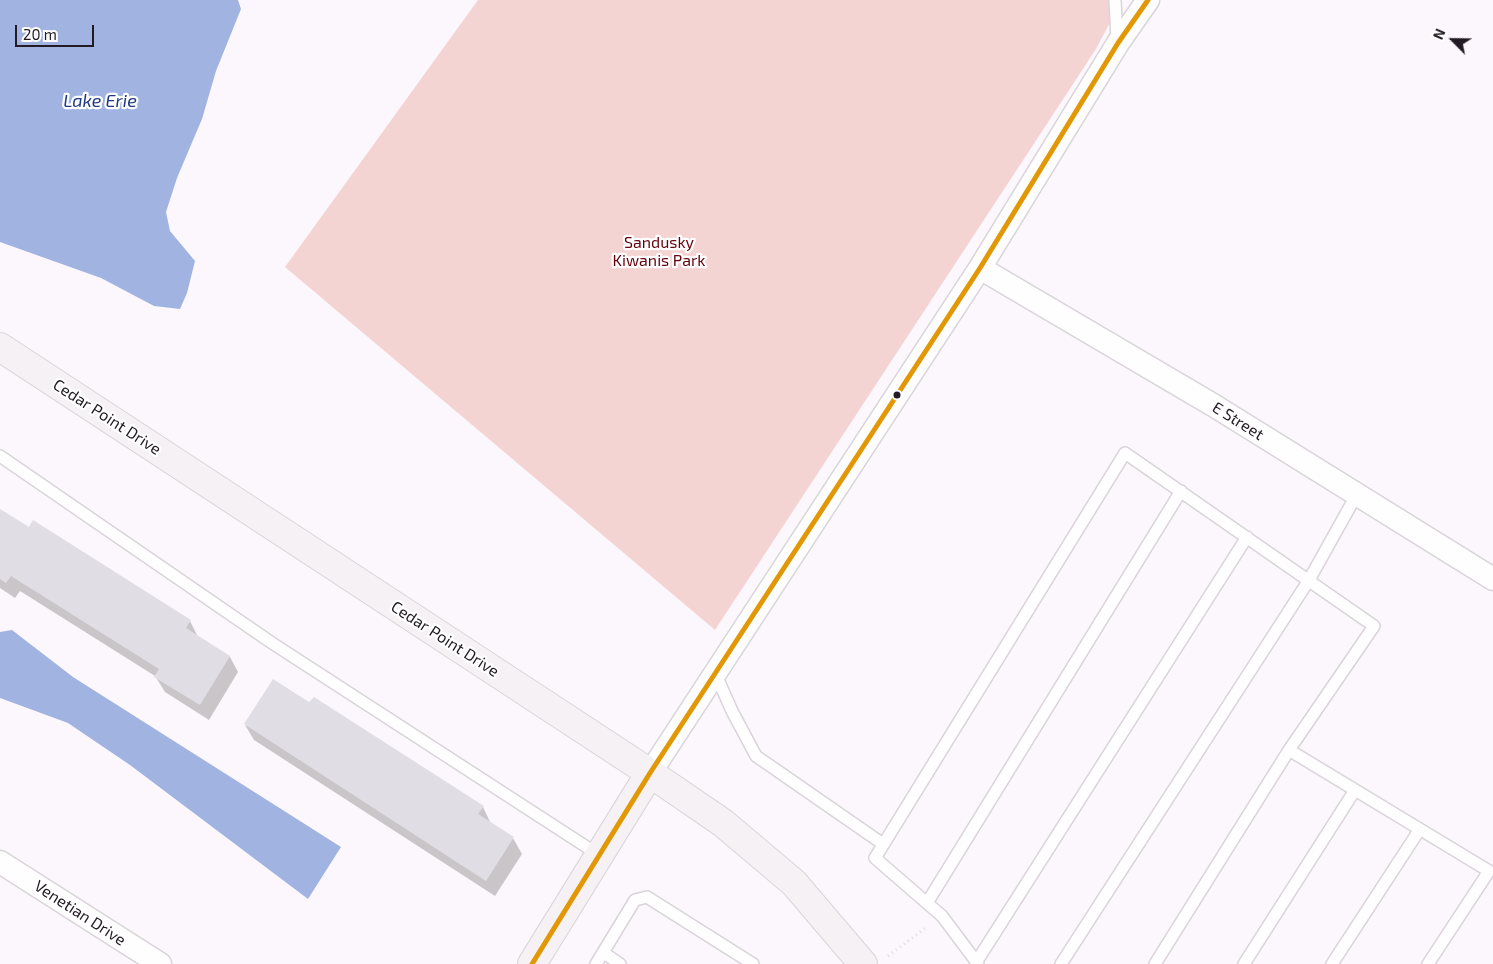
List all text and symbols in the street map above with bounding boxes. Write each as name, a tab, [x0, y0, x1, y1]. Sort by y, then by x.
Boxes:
scale bar	[18, 15, 96, 47]
north arrow	[1428, 15, 1478, 65]
text: 20 m	[23, 25, 57, 43]
text: N	[1429, 26, 1449, 42]
water label: Lake Erie	[63, 90, 137, 112]
park label: Sandusky Kiwanis Park	[612, 233, 706, 271]
street label: Cedar Point Drive	[49, 375, 165, 459]
unlabelled marker	[892, 390, 902, 400]
street label: E Street	[1209, 398, 1267, 444]
street label: Cedar Point Drive	[387, 597, 503, 681]
street label: Venetian Drive	[31, 876, 129, 950]

